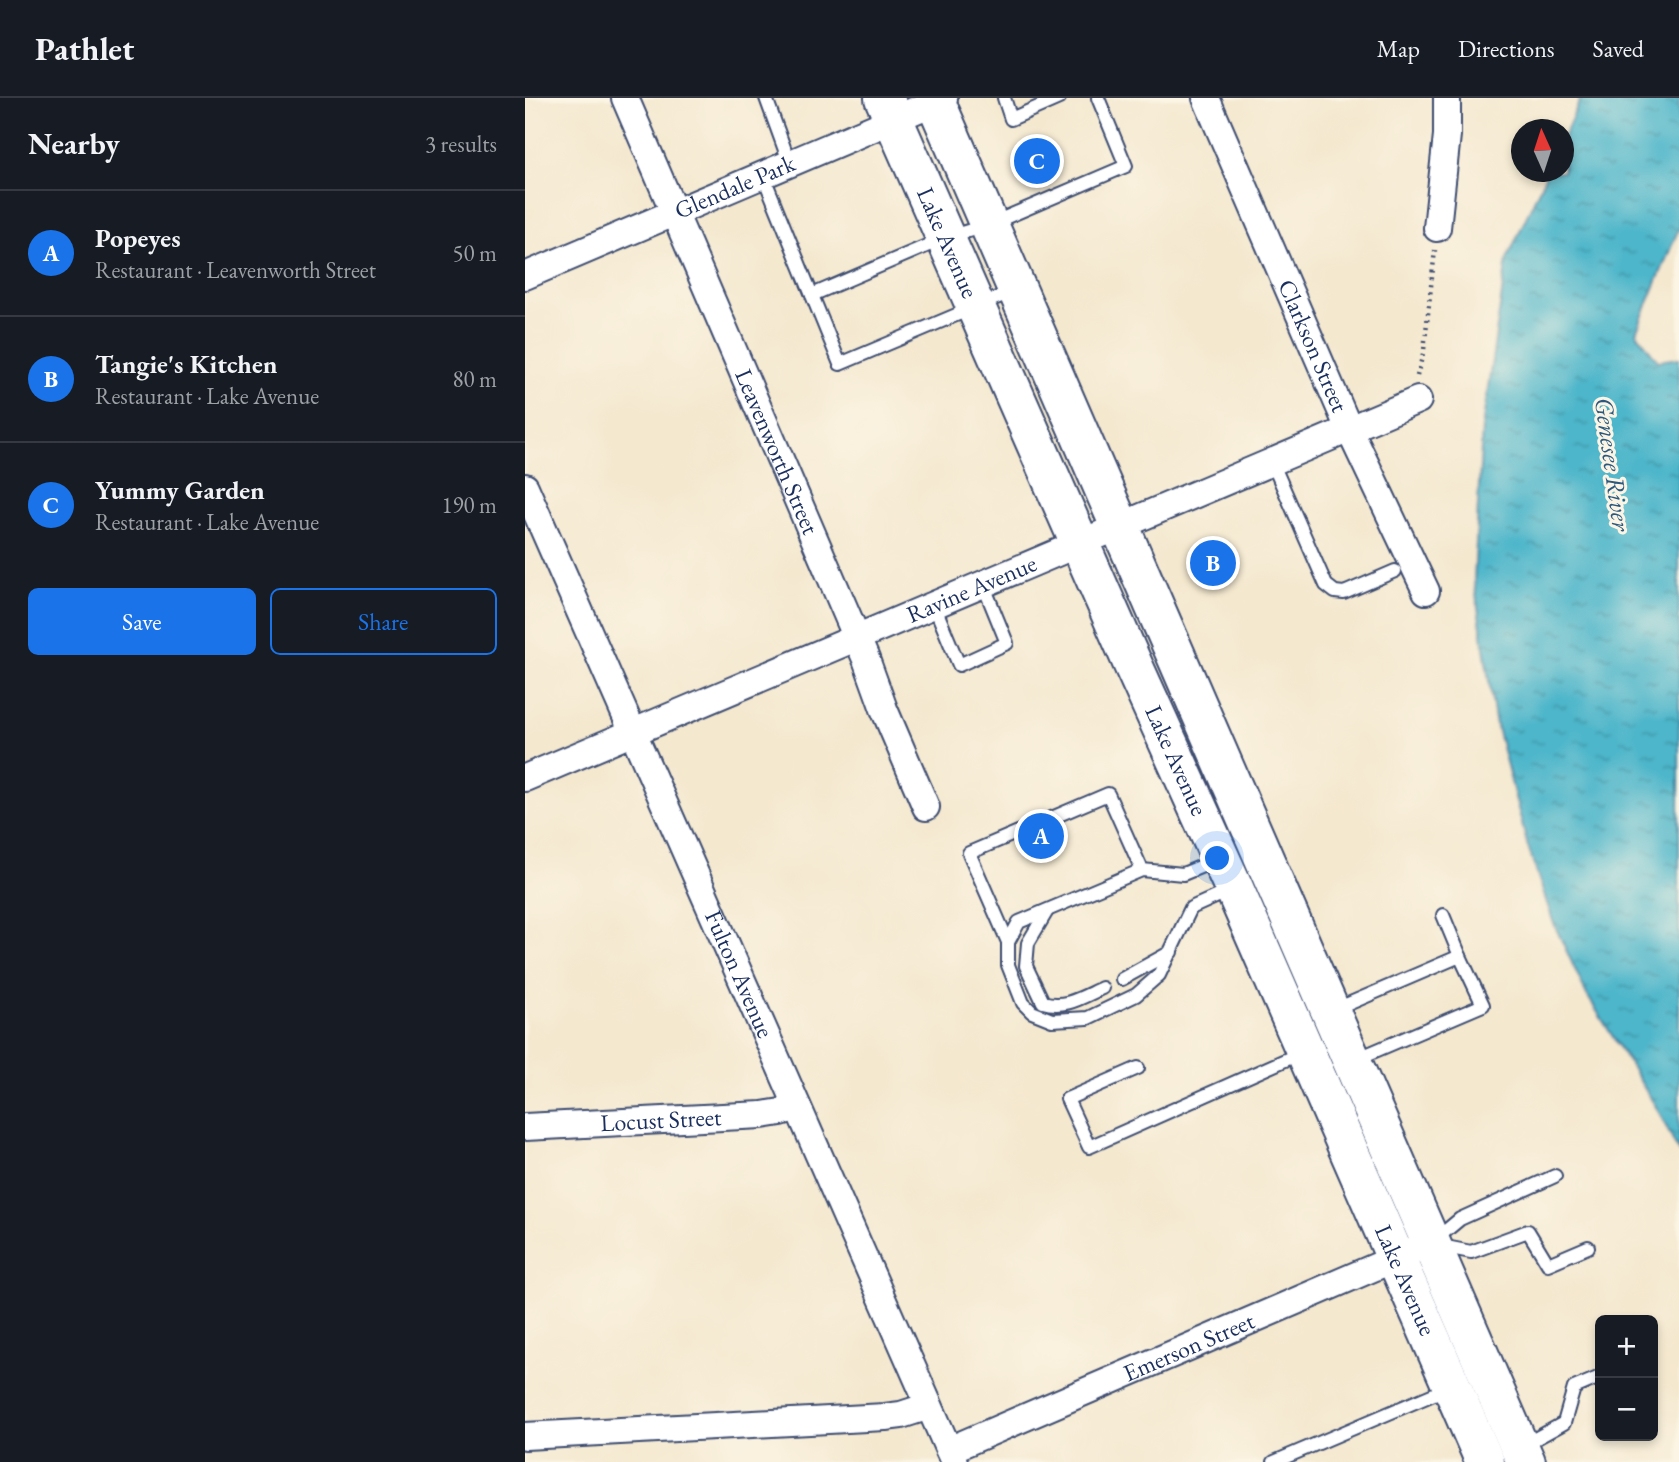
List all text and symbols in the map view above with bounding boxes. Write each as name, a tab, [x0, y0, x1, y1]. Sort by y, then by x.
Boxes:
text: Pathlet	[35, 27, 134, 70]
text: Map	[1377, 33, 1420, 64]
text: Directions	[1458, 33, 1555, 64]
text: Saved	[1593, 33, 1644, 64]
north arrow	[1511, 119, 1574, 182]
text: Nearby	[28, 124, 120, 163]
text: 3 results	[425, 129, 497, 159]
pin: C	[1014, 135, 1060, 187]
street label: Glendale Park	[670, 147, 800, 226]
street label: Lake Avenue	[910, 182, 986, 303]
text: Popeyes	[95, 221, 181, 255]
text: A	[43, 238, 59, 268]
text: 50 m	[452, 238, 497, 268]
text: Restaurant · Leavenworth Street	[95, 255, 376, 285]
street label: Clarkson Street	[1271, 275, 1356, 417]
text: Tangie's Kitchen	[95, 347, 277, 381]
text: B	[44, 364, 58, 394]
text: 80 m	[452, 364, 497, 394]
street label: Leavenworth Street	[728, 364, 827, 539]
text: Restaurant · Lake Avenue	[95, 381, 319, 411]
water label: Genesee River	[1587, 395, 1639, 534]
text: Yummy Garden	[95, 473, 265, 507]
text: C	[43, 490, 59, 520]
text: 190 m	[441, 490, 497, 520]
text: Restaurant · Lake Avenue	[95, 507, 319, 537]
pin: B	[1190, 537, 1236, 589]
street label: Ravine Avenue	[902, 547, 1041, 630]
button: Save	[28, 588, 256, 655]
button: Share	[270, 588, 497, 655]
street label: Lake Avenue	[1138, 700, 1215, 820]
pin: A	[1018, 810, 1064, 862]
your location	[1200, 841, 1234, 875]
street label: Fulton Avenue	[698, 905, 781, 1043]
street label: Locust Street	[599, 1101, 723, 1138]
street label: Lake Avenue	[1368, 1220, 1444, 1340]
street label: Emerson Street	[1118, 1305, 1259, 1388]
map controls	[1595, 1315, 1658, 1441]
button: +	[1595, 1315, 1658, 1378]
button: −	[1595, 1378, 1658, 1441]

